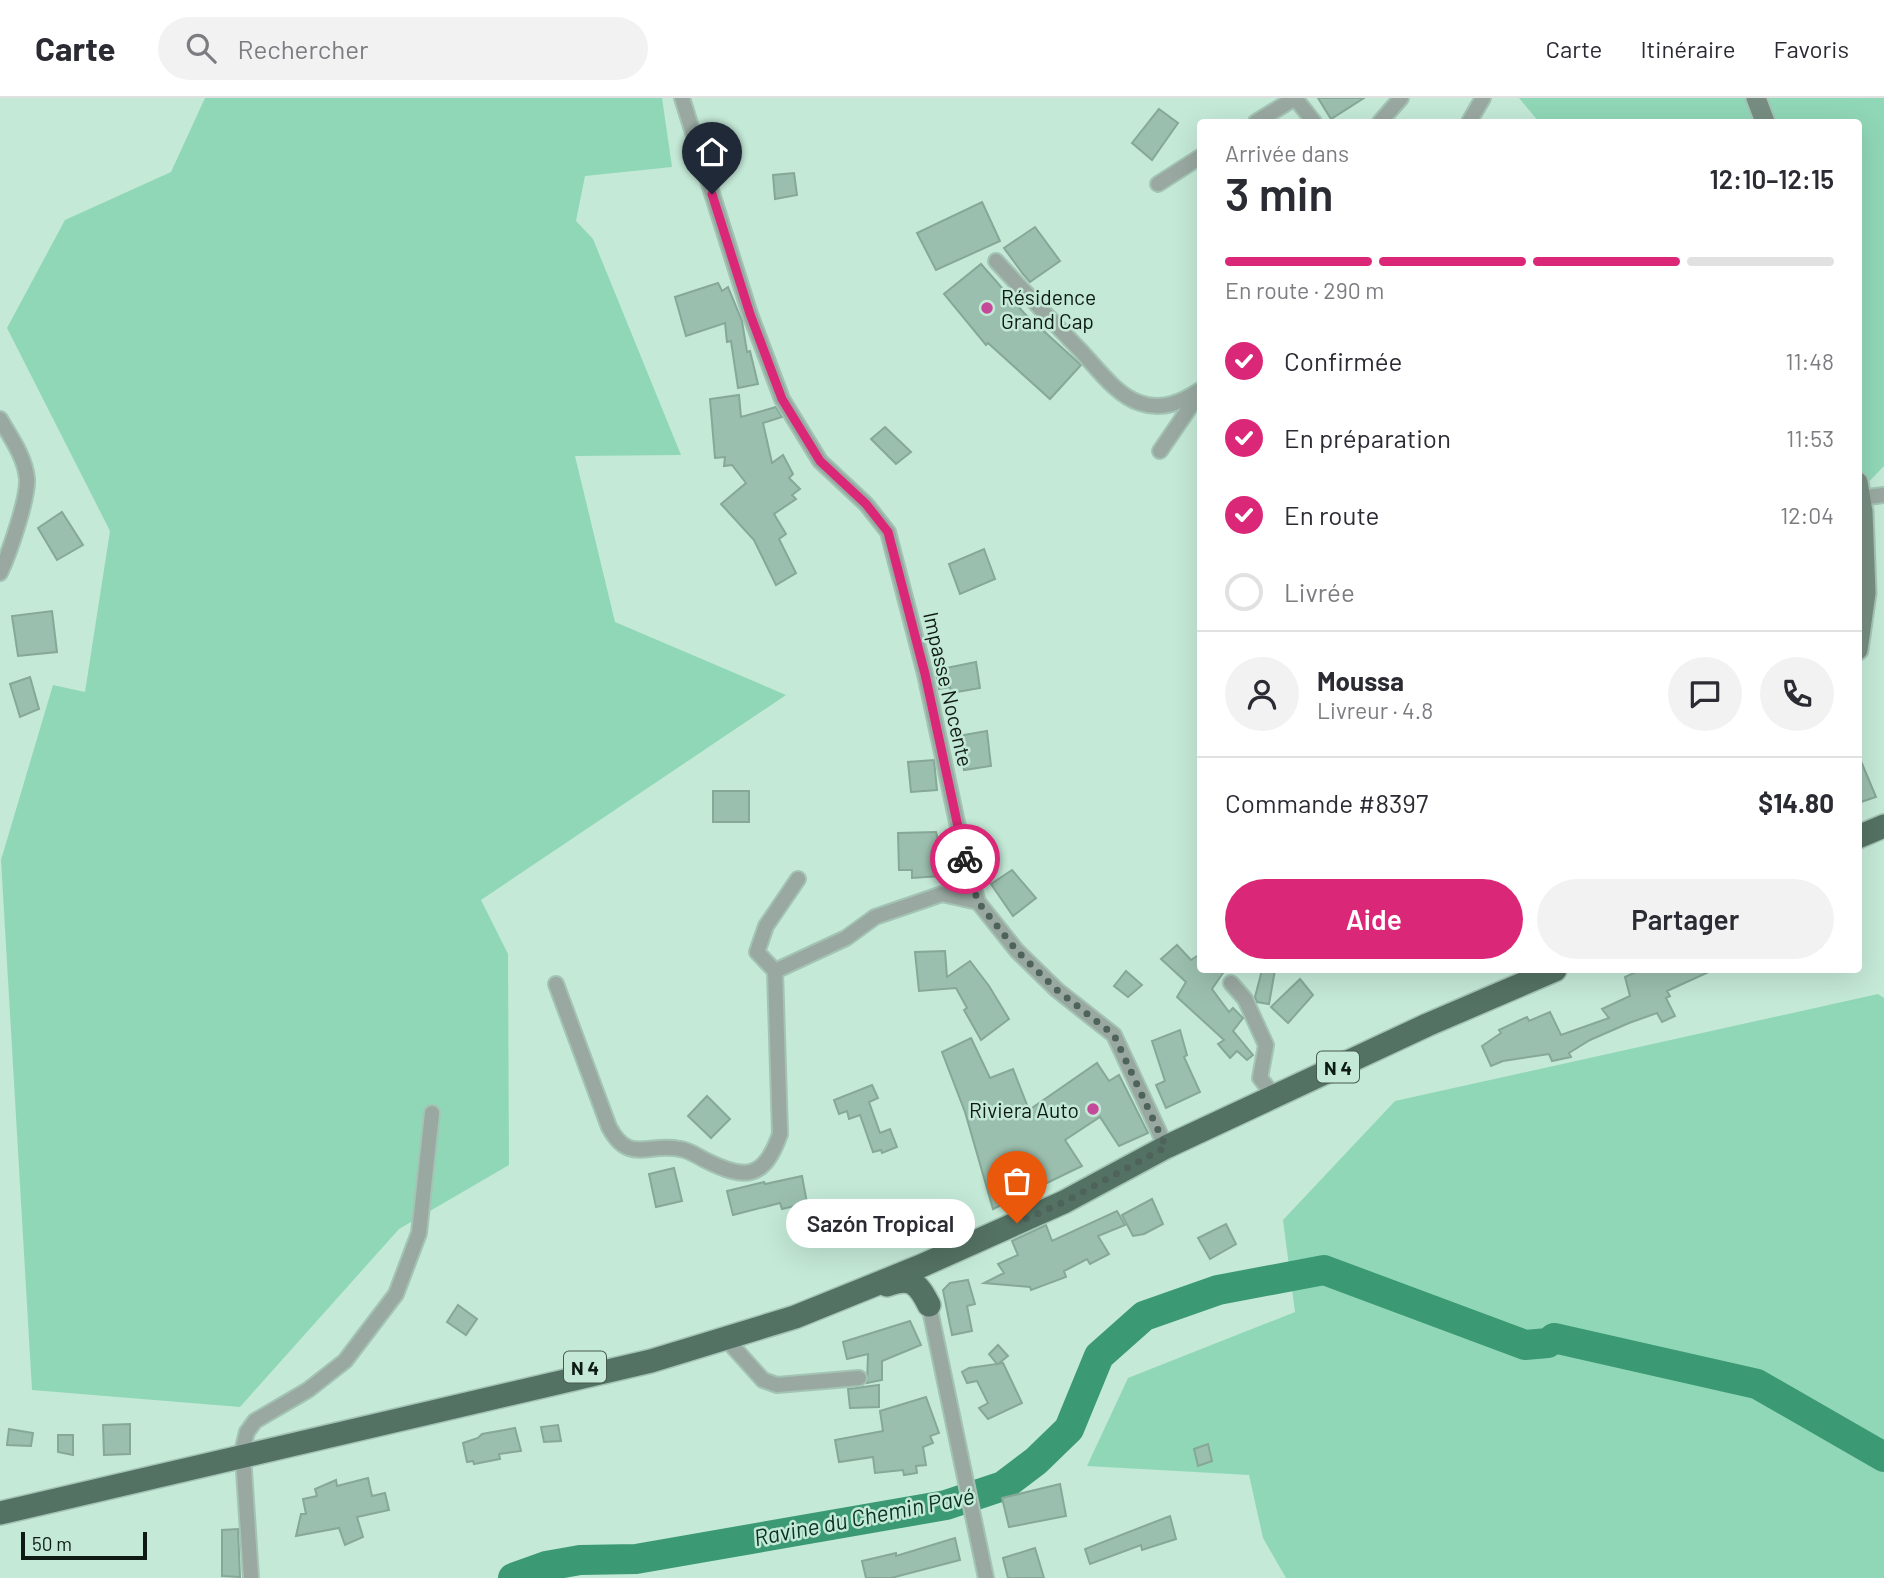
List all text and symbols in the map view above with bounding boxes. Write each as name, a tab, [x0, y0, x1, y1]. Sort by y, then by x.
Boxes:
search box	[158, 17, 648, 80]
text: Carte	[35, 28, 116, 68]
icon: search	[182, 29, 220, 67]
text: Rechercher	[238, 33, 368, 64]
text: Carte	[1546, 34, 1602, 63]
text: Itinéraire	[1640, 34, 1736, 63]
text: Favoris	[1774, 34, 1849, 63]
pin	[682, 122, 742, 194]
icon: home	[693, 133, 731, 171]
text: Arrivée dans	[1225, 139, 1349, 167]
text: 12:10–12:15	[1709, 163, 1834, 194]
text: 3 min	[1225, 165, 1334, 220]
text: En route · 290 m	[1225, 276, 1384, 304]
place label: Résidence Grand Cap	[1001, 284, 1096, 333]
marker: Résidence Grand Cap	[979, 300, 995, 316]
icon: check	[1225, 342, 1263, 380]
text: Confirmée	[1284, 345, 1402, 376]
text: 11:48	[1785, 347, 1834, 375]
icon: check	[1225, 419, 1263, 457]
text: En préparation	[1284, 422, 1451, 453]
text: 11:53	[1786, 424, 1834, 452]
icon: check	[1225, 496, 1263, 534]
text: En route	[1284, 499, 1379, 530]
text: 12:04	[1780, 501, 1834, 529]
text: Livrée	[1284, 576, 1355, 607]
street label: Impasse Nocente	[919, 609, 979, 769]
button: person	[1225, 657, 1299, 731]
button: chat	[1668, 657, 1742, 731]
button: phone	[1760, 657, 1834, 731]
text: Moussa	[1317, 665, 1404, 696]
text: Livreur · 4.8	[1317, 696, 1433, 724]
text: Commande #8397	[1225, 787, 1428, 818]
text: $14.80	[1758, 787, 1834, 818]
courier	[930, 824, 1000, 894]
icon: bike	[946, 840, 984, 878]
button: Aide	[1225, 879, 1523, 959]
button: Partager	[1537, 879, 1834, 959]
road number: N 4	[1317, 1051, 1359, 1082]
place label: Riviera Auto	[969, 1097, 1079, 1122]
marker: Riviera Auto	[1085, 1101, 1101, 1117]
pin	[987, 1151, 1047, 1223]
icon: bag	[998, 1162, 1036, 1200]
callout: Sazón Tropical	[786, 1198, 975, 1248]
text: Sazón Tropical	[807, 1209, 954, 1237]
road number: N 4	[564, 1352, 606, 1382]
water label: Ravine du Chemin Pavé	[751, 1481, 977, 1551]
scale bar	[21, 1529, 147, 1561]
text: 50 m	[32, 1532, 72, 1555]

